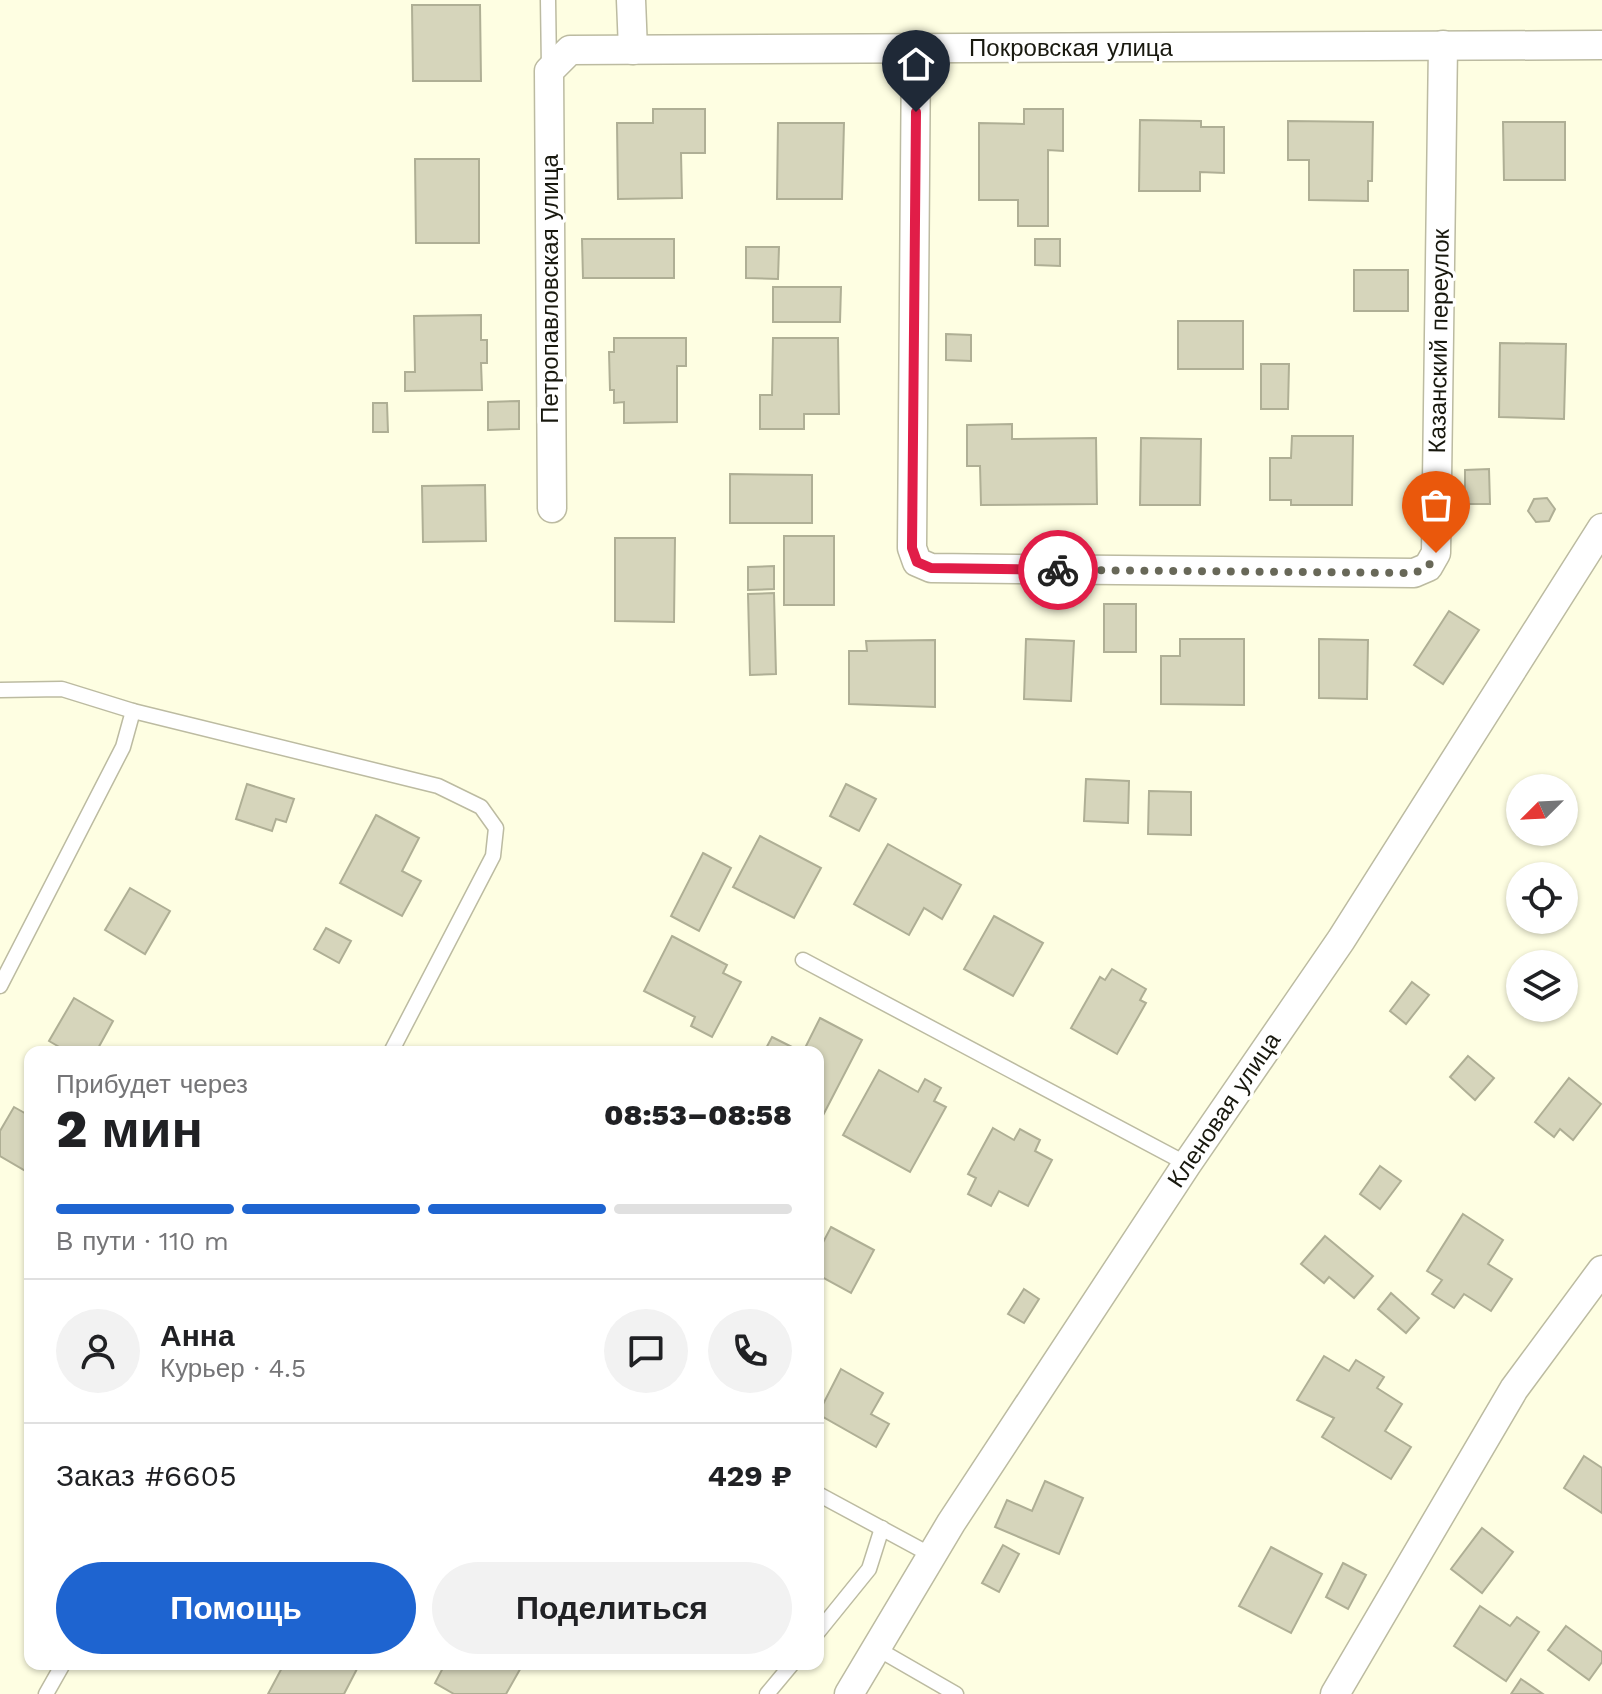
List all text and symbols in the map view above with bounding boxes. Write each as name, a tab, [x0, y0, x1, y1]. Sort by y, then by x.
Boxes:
pin	[882, 30, 950, 112]
street label: Покровская улица	[969, 34, 1174, 62]
icon: home	[894, 42, 938, 86]
street label: Петропавловская улица	[536, 154, 564, 424]
street label: Казанский переулок	[1423, 228, 1455, 453]
pin	[1402, 471, 1470, 553]
icon: bag	[1414, 483, 1458, 527]
courier	[1018, 530, 1098, 610]
icon: bike	[1036, 548, 1080, 592]
north arrow	[1506, 774, 1578, 846]
map controls	[1506, 774, 1578, 1022]
button: locate	[1506, 862, 1578, 934]
button: layers	[1506, 950, 1578, 1022]
street label: Кленовая улица	[1162, 1027, 1287, 1193]
text: Прибудет через	[56, 1069, 248, 1099]
text: 08:53–08:58	[604, 1097, 792, 1132]
text: 2 мин	[56, 1099, 203, 1160]
text: В пути · 110 m	[56, 1226, 229, 1256]
button: person	[56, 1309, 140, 1393]
button: chat	[604, 1309, 688, 1393]
button: phone	[708, 1309, 792, 1393]
text: Анна	[160, 1318, 235, 1353]
text: Курьер · 4.5	[160, 1353, 306, 1383]
text: Заказ #6605	[56, 1458, 237, 1493]
text: 429 ₽	[707, 1458, 792, 1493]
button: Помощь	[56, 1562, 416, 1654]
button: Поделиться	[432, 1562, 792, 1654]

